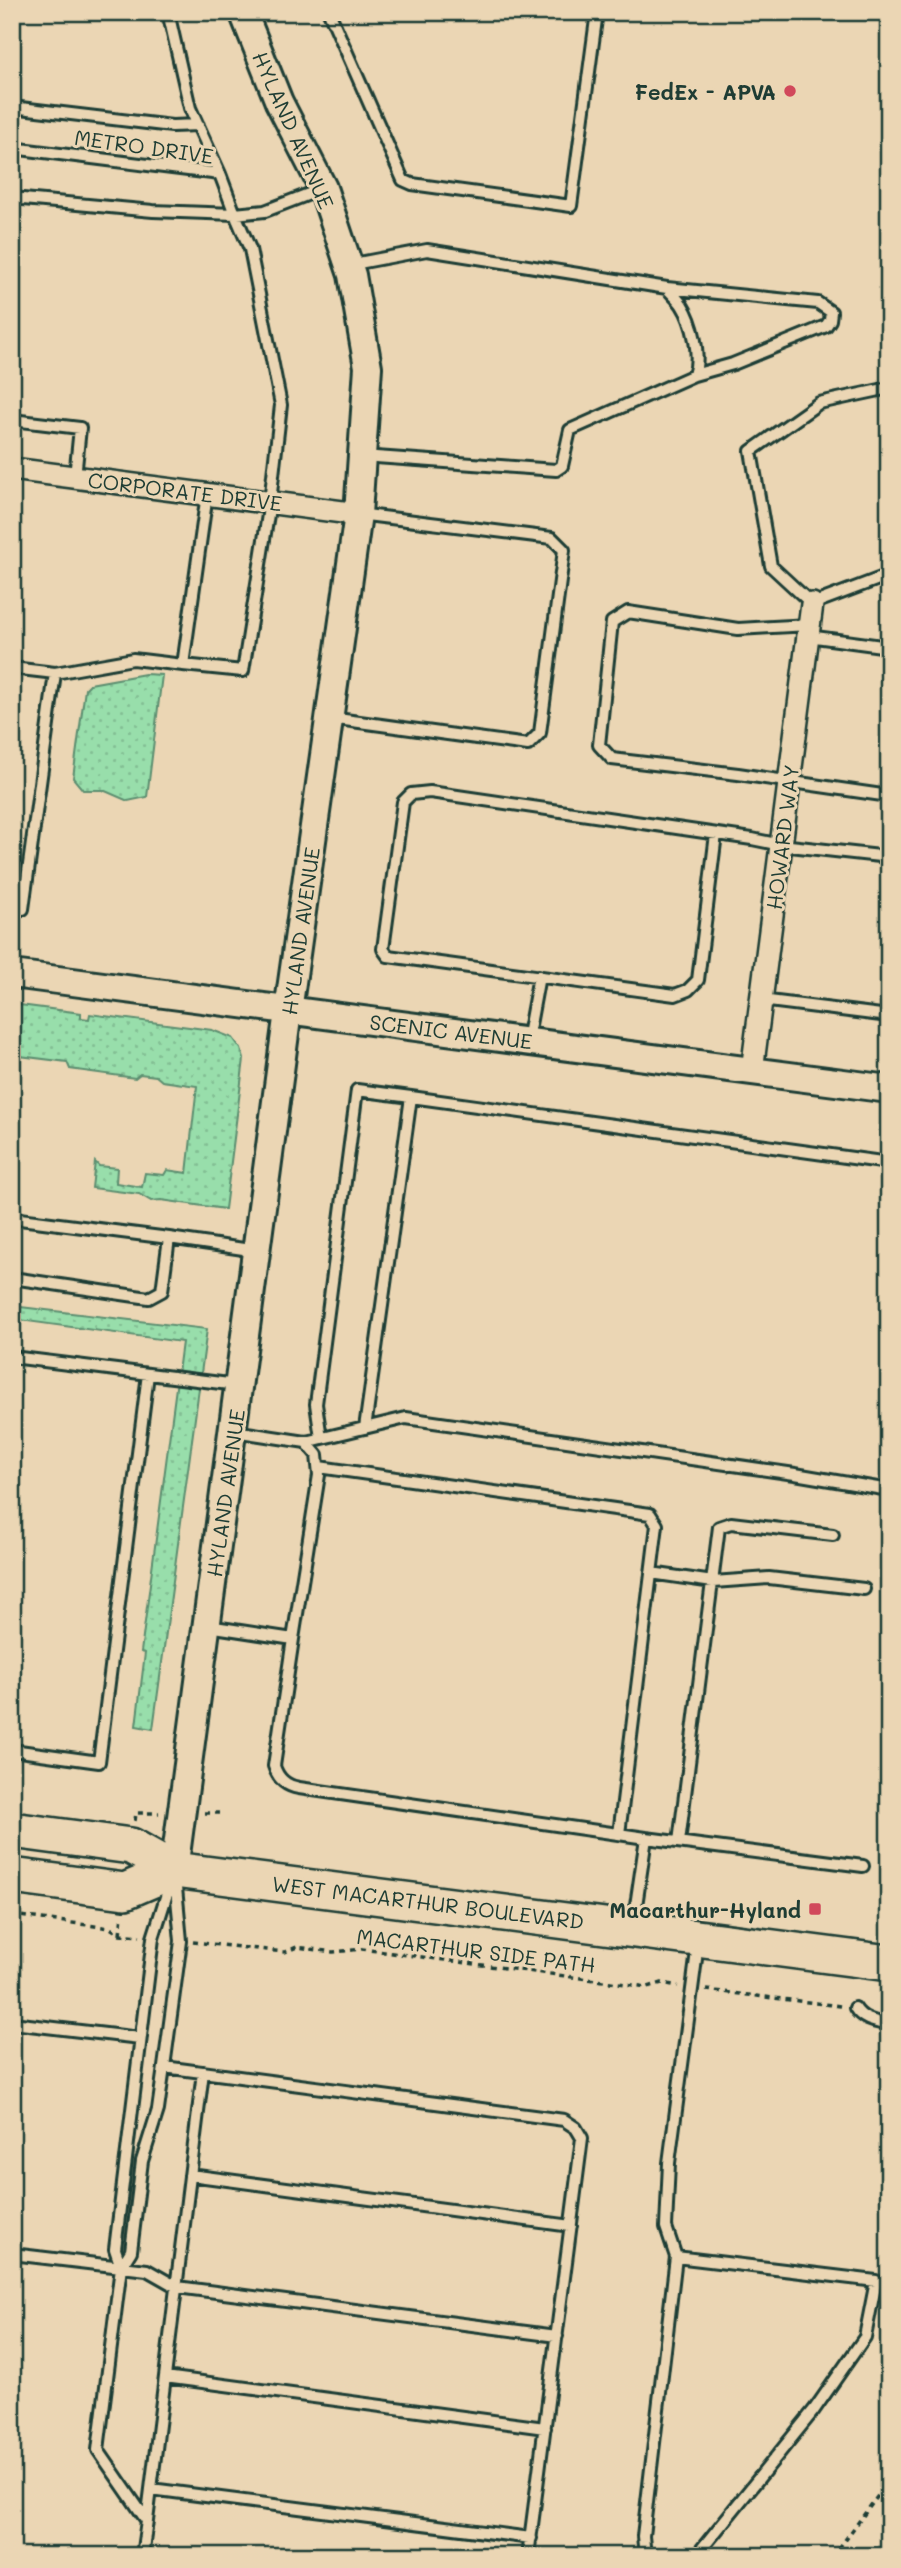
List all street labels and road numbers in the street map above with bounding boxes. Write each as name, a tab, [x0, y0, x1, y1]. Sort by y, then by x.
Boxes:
street label: HYLAND AVENUE	[247, 47, 341, 213]
street label: METRO DRIVE	[73, 123, 215, 169]
street label: CORPORATE DRIVE	[86, 466, 284, 516]
street label: HOWARD WAY	[760, 763, 804, 911]
street label: HYLAND AVENUE	[275, 845, 325, 1017]
street label: SCENIC AVENUE	[368, 1008, 534, 1054]
street label: HYLAND AVENUE	[200, 1407, 250, 1579]
street label: WEST MACARTHUR BOULEVARD	[270, 1869, 586, 1935]
street label: MACARTHUR SIDE PATH	[355, 1922, 597, 1978]

